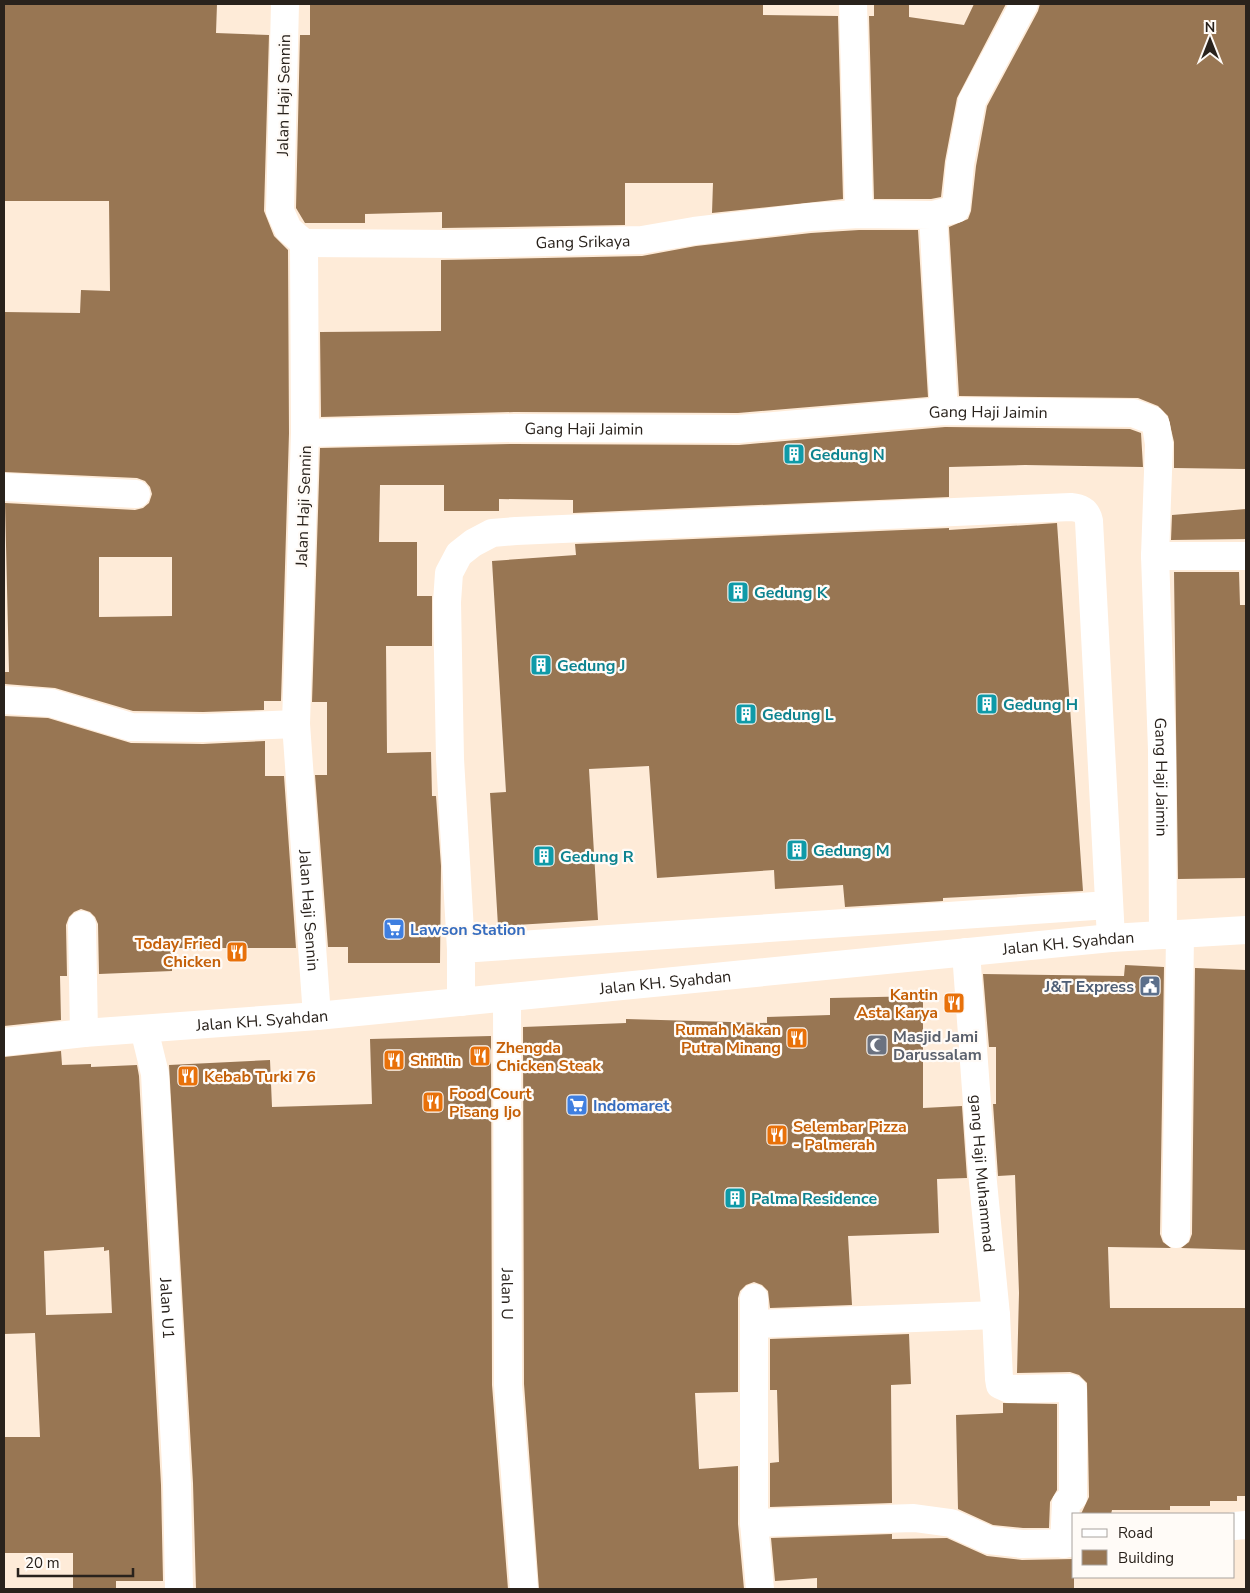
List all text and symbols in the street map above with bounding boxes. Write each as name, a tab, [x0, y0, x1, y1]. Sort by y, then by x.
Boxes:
north arrow	[1185, 15, 1235, 65]
text: N	[1205, 18, 1215, 37]
street label: Jalan Haji Sennin	[272, 34, 296, 157]
street label: Gang Srikaya	[535, 230, 631, 254]
street label: Gang Haji Jaimin	[928, 401, 1048, 424]
street label: Gang Haji Jaimin	[524, 418, 643, 441]
building icon: Gedung N	[782, 442, 806, 466]
place label: Gedung N	[810, 444, 885, 466]
street label: Jalan Haji Sennin	[291, 445, 317, 568]
building icon: Gedung K	[726, 580, 750, 604]
place label: Gedung K	[754, 582, 829, 604]
building icon: Gedung J	[529, 653, 553, 677]
place label: Gedung J	[557, 655, 625, 677]
building icon: Gedung H	[975, 692, 999, 716]
place label: Gedung H	[1003, 694, 1078, 716]
building icon: Gedung L	[734, 702, 758, 726]
place label: Gedung L	[762, 704, 834, 726]
street label: Gang Haji Jaimin	[1149, 717, 1172, 837]
building icon: Gedung M	[785, 838, 809, 862]
place label: Gedung M	[813, 840, 890, 862]
building icon: Gedung R	[532, 844, 556, 868]
place label: Gedung R	[560, 846, 634, 868]
street label: Jalan Haji Sennin	[293, 848, 324, 972]
supermarket icon: Lawson Station	[382, 917, 406, 941]
place label: Lawson Station	[410, 919, 526, 941]
street label: Jalan KH. Syahdan	[1000, 927, 1135, 961]
place label: Today Fried Chicken	[135, 933, 221, 973]
restaurant icon: Today Fried Chicken	[225, 940, 249, 964]
street label: Jalan KH. Syahdan	[597, 965, 732, 1000]
public building icon: J&T Express	[1138, 974, 1162, 998]
place label: J&T Express	[1044, 976, 1134, 998]
place label: Kantin Asta Karya	[856, 984, 938, 1024]
restaurant icon: Kantin Asta Karya	[942, 991, 966, 1015]
street label: Jalan KH. Syahdan	[194, 1005, 329, 1037]
place label: Rumah Makan Putra Minang	[675, 1019, 781, 1059]
restaurant icon: Rumah Makan Putra Minang	[785, 1026, 809, 1050]
place label: Masjid Jami Darussalam	[893, 1026, 982, 1066]
mosque icon: Masjid Jami Darussalam	[865, 1033, 889, 1057]
place label: Zhengda Chicken Steak	[496, 1037, 601, 1077]
restaurant icon: Zhengda Chicken Steak	[468, 1044, 492, 1068]
restaurant icon: Shihlin	[382, 1048, 406, 1072]
place label: Shihlin	[410, 1050, 461, 1072]
restaurant icon: Kebab Turki 76	[176, 1064, 200, 1088]
place label: Kebab Turki 76	[204, 1066, 316, 1088]
place label: Food Court Pisang Ijo	[449, 1083, 533, 1123]
restaurant icon: Food Court Pisang Ijo	[421, 1090, 445, 1114]
supermarket icon: Indomaret	[565, 1093, 589, 1117]
street label: gang Haji Muhammad	[964, 1094, 1000, 1253]
place label: Indomaret	[593, 1095, 670, 1117]
place label: Selembar Pizza - Palmerah	[793, 1116, 907, 1156]
restaurant icon: Selembar Pizza - Palmerah	[765, 1123, 789, 1147]
building icon: Palma Residence	[723, 1186, 747, 1210]
place label: Palma Residence	[751, 1188, 877, 1210]
street label: Jalan U	[496, 1267, 518, 1320]
street label: Jalan U1	[154, 1276, 179, 1340]
legend	[1072, 1513, 1235, 1578]
text: Road	[1118, 1523, 1153, 1543]
scale bar	[18, 1546, 132, 1578]
text: Building	[1118, 1548, 1174, 1568]
text: 20 m	[25, 1553, 60, 1573]

